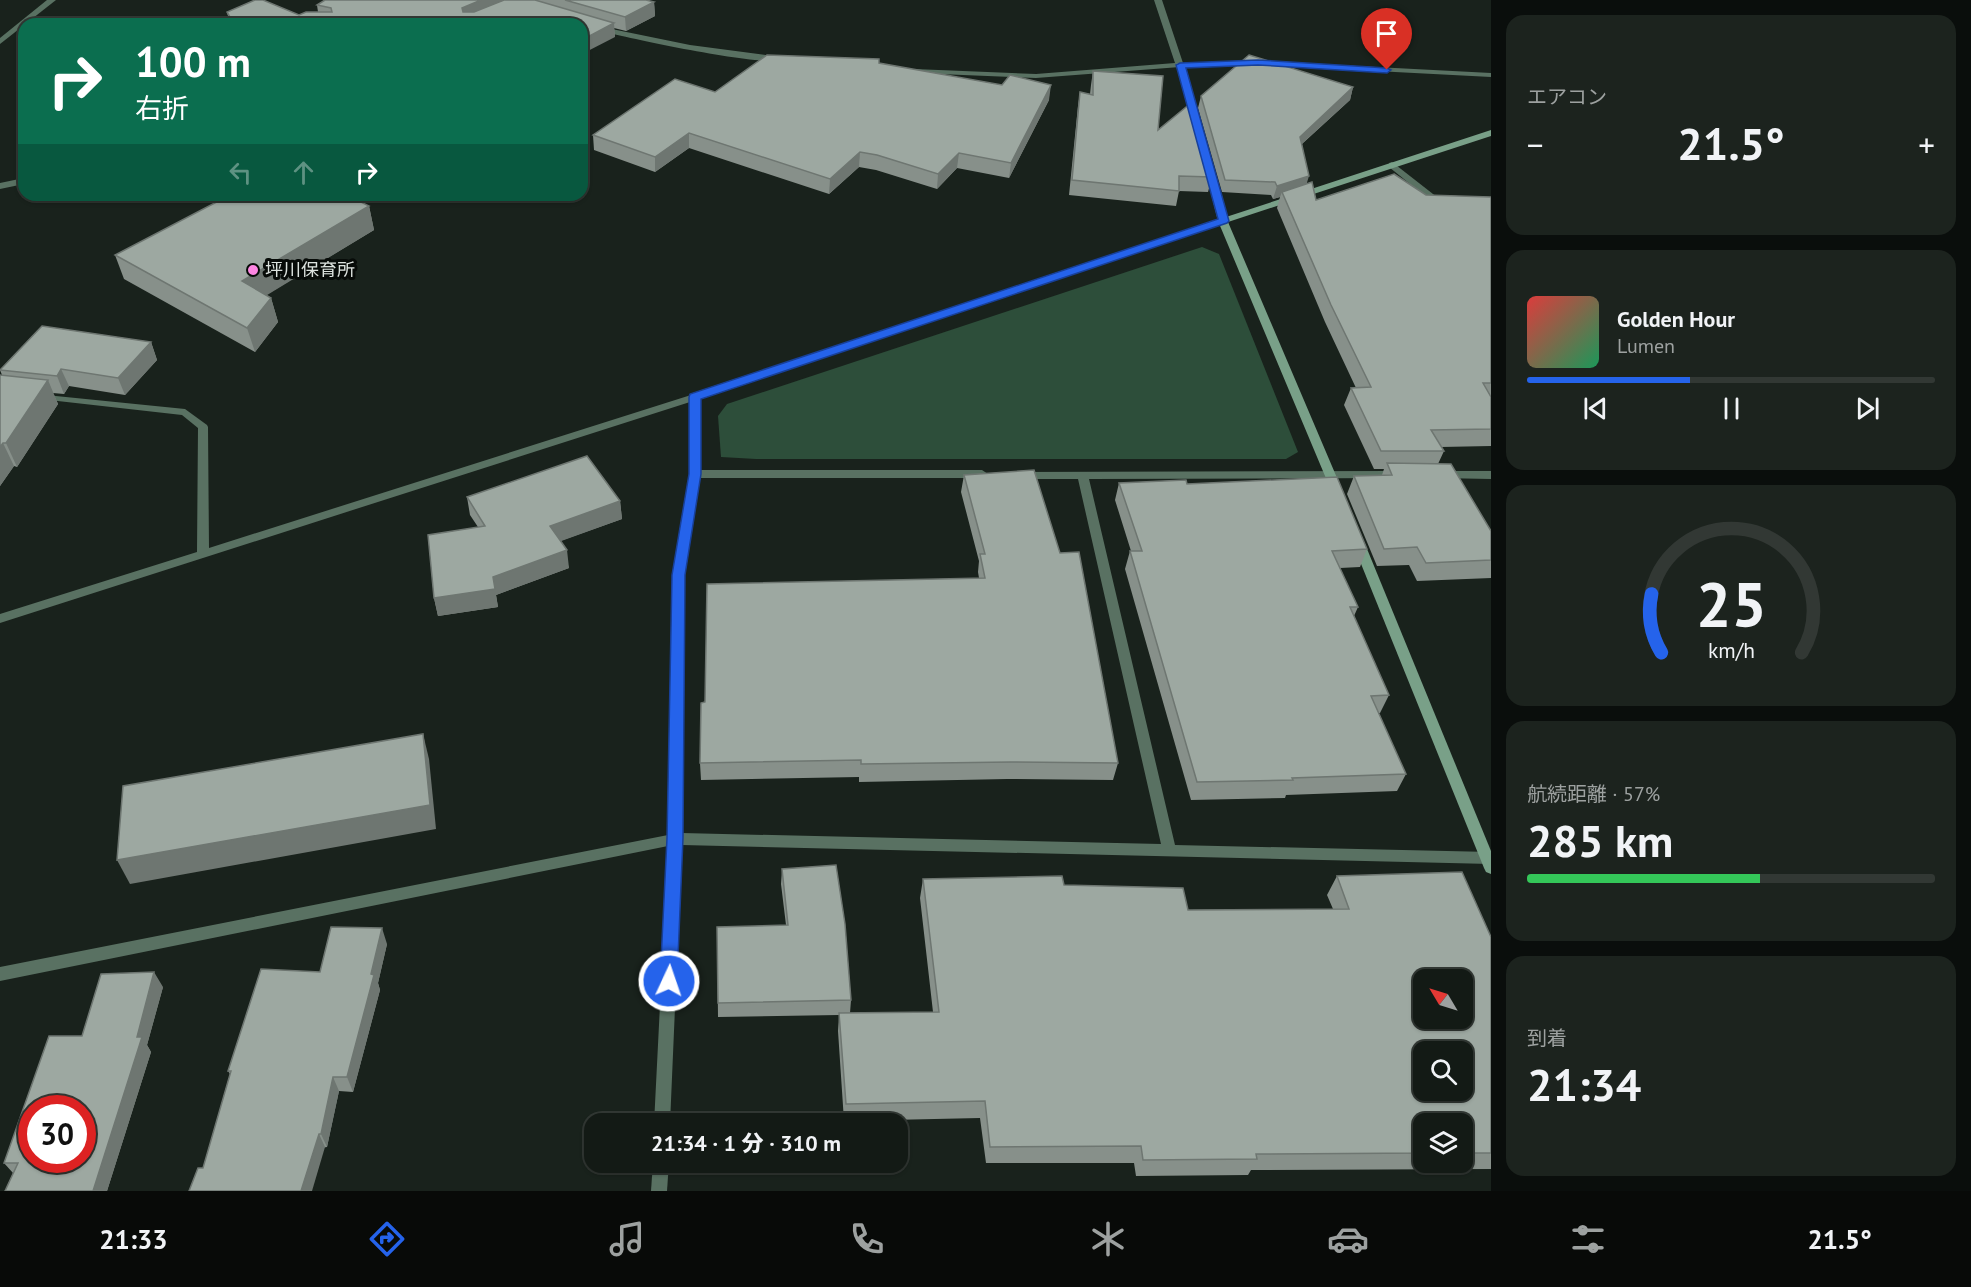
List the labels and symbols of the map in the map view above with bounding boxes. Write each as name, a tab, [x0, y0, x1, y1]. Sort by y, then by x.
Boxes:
pin	[1361, 8, 1412, 70]
place label: 坪川保育所	[265, 258, 355, 281]
marker: 坪川保育所	[246, 263, 260, 277]
position arrow	[637, 949, 701, 1013]
north arrow	[1413, 969, 1473, 1029]
speed limit sign: 30	[18, 1095, 96, 1173]

